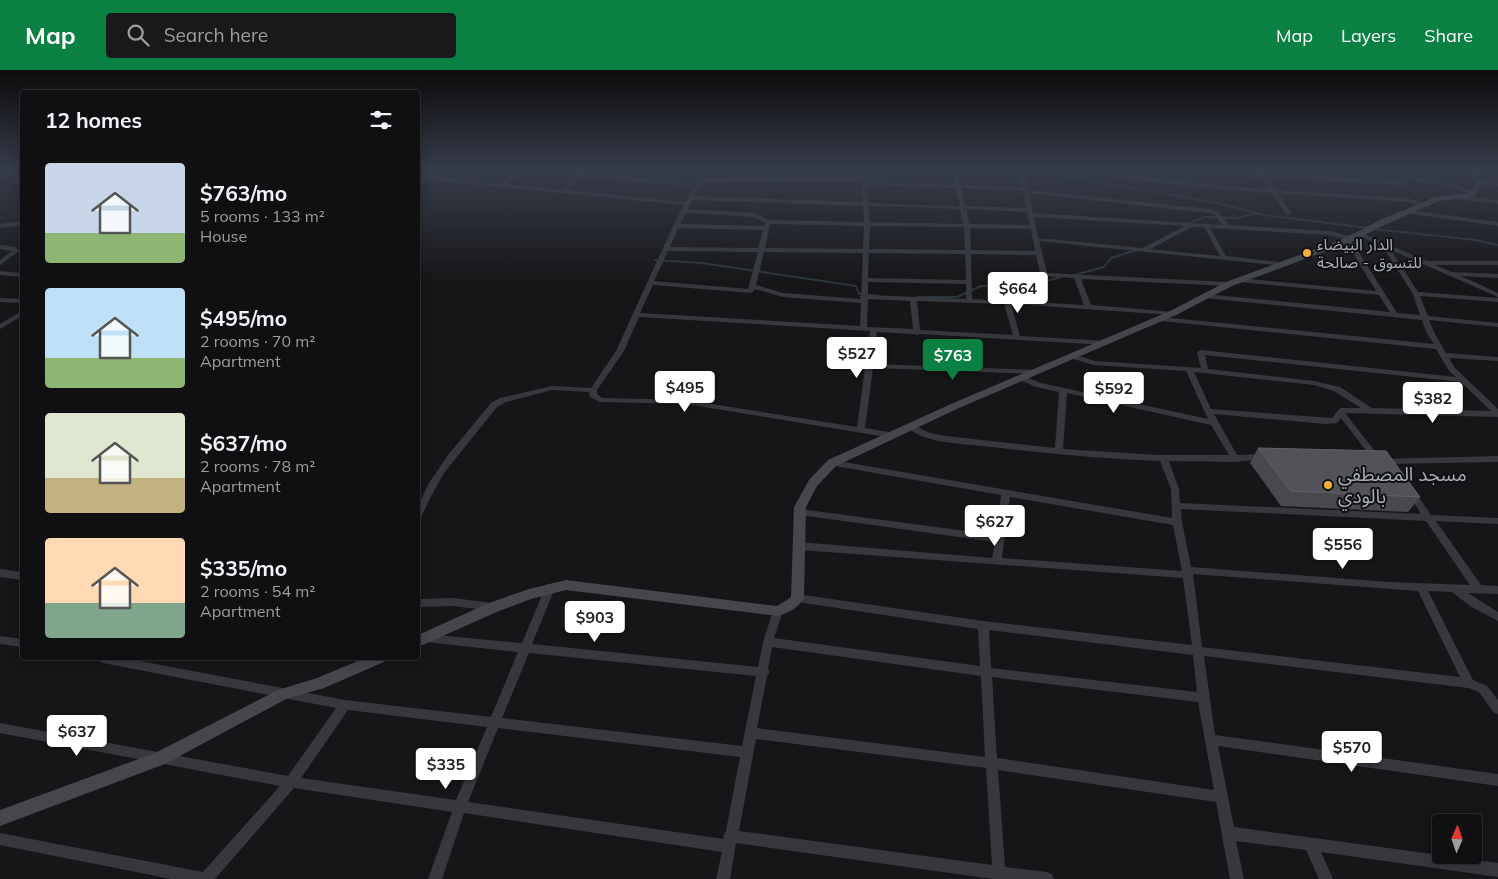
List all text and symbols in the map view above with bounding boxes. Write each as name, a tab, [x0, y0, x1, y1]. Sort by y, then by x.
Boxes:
search box	[106, 13, 456, 58]
text: Map	[25, 20, 76, 50]
icon: search	[124, 21, 152, 49]
text: Search here	[164, 23, 268, 47]
text: Map	[1276, 24, 1313, 47]
text: Layers	[1341, 24, 1396, 47]
text: Share	[1424, 24, 1473, 47]
icon: filters	[367, 106, 395, 134]
text: 12 homes	[45, 107, 142, 133]
text: $763/mo	[200, 180, 287, 206]
icon: home	[85, 183, 145, 243]
text: 5 rooms · 133 m²	[200, 206, 325, 226]
text: House	[200, 226, 247, 246]
place label: الدار البيضاء للتسوق - صالحة	[1317, 234, 1422, 272]
marker: الدار البيضاء للتسوق - صالحة	[1301, 247, 1313, 259]
pin: $664	[988, 272, 1048, 314]
text: $664	[999, 278, 1037, 298]
text: $495/mo	[200, 305, 287, 331]
icon: home	[85, 308, 145, 368]
text: 2 rooms · 70 m²	[200, 331, 315, 351]
pin: $527	[827, 336, 887, 379]
pin: $763	[923, 338, 983, 381]
text: $527	[838, 343, 876, 363]
text: $763	[934, 345, 972, 365]
text: Apartment	[200, 351, 281, 371]
pin: $495	[655, 370, 715, 413]
pin: $592	[1084, 372, 1144, 414]
text: $495	[666, 377, 704, 397]
text: $592	[1095, 378, 1133, 398]
pin: $382	[1403, 382, 1463, 424]
text: $382	[1414, 388, 1452, 408]
text: $637/mo	[200, 430, 287, 456]
icon: home	[85, 433, 145, 493]
text: 2 rooms · 78 m²	[200, 456, 315, 476]
place label: مسجد المصطفي بالودي	[1338, 462, 1467, 511]
text: Apartment	[200, 476, 281, 496]
marker: مسجد المصطفي بالودي	[1322, 479, 1334, 491]
pin: $627	[965, 504, 1025, 547]
text: $627	[976, 511, 1014, 531]
pin: $556	[1313, 528, 1373, 570]
text: $556	[1324, 534, 1362, 554]
text: $335/mo	[200, 555, 287, 581]
icon: home	[85, 558, 145, 618]
text: 2 rooms · 54 m²	[200, 581, 315, 601]
pin: $903	[565, 600, 625, 643]
text: Apartment	[200, 601, 281, 621]
text: $903	[576, 607, 614, 627]
pin: $637	[47, 714, 107, 757]
text: $637	[58, 721, 96, 741]
pin: $570	[1322, 730, 1382, 773]
text: $570	[1333, 737, 1371, 757]
pin: $335	[416, 748, 476, 790]
text: $335	[427, 754, 465, 774]
north arrow	[1432, 814, 1482, 864]
map controls	[1432, 814, 1482, 864]

